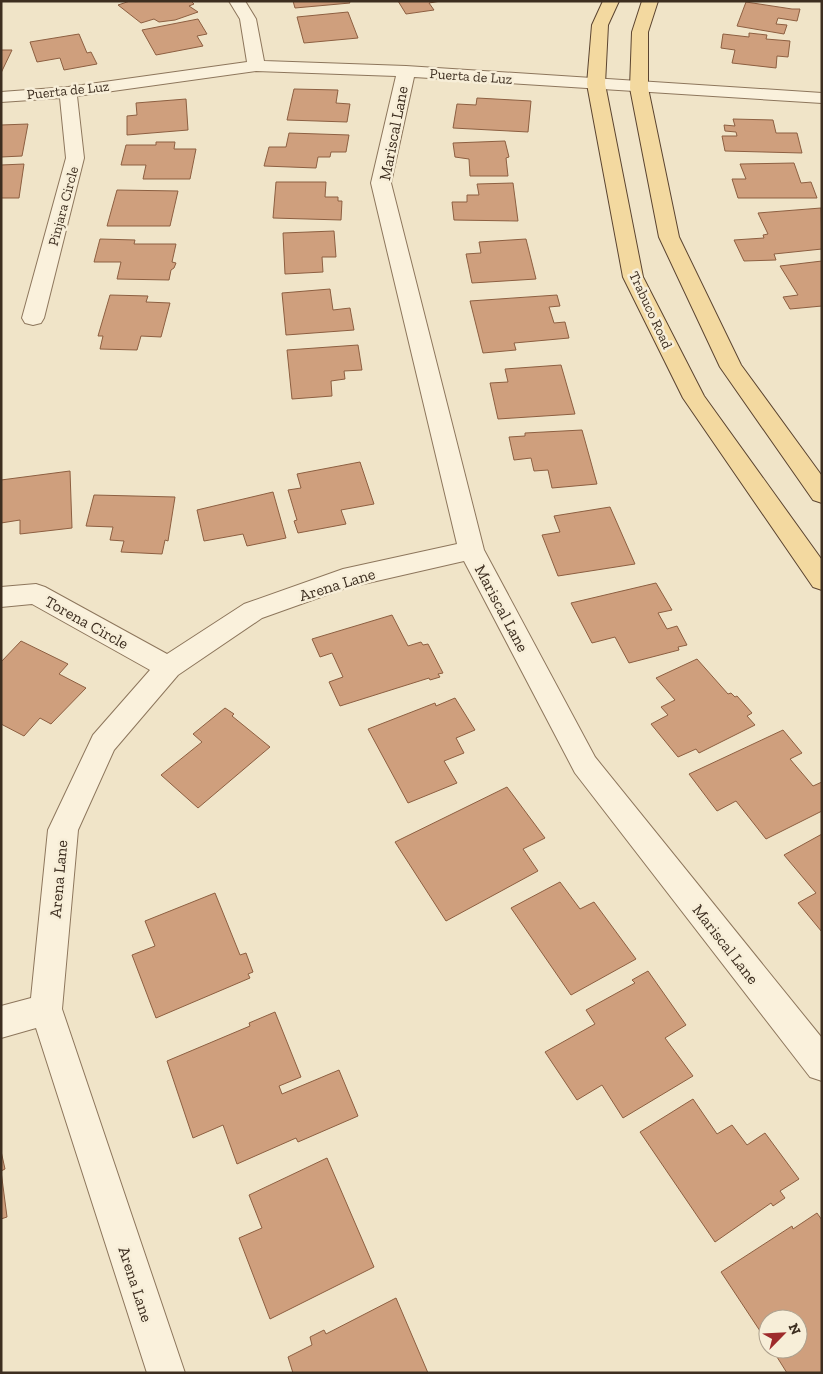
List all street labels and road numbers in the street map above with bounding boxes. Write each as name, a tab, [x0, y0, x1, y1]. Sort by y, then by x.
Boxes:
street label: Puerta de Luz	[429, 65, 513, 88]
street label: Puerta de Luz	[26, 78, 111, 103]
street label: Mariscal Lane	[375, 84, 412, 182]
street label: Pinjara Circle	[45, 164, 82, 248]
street label: Trabuco Road	[625, 269, 676, 352]
street label: Mariscal Lane	[471, 561, 532, 655]
street label: Arena Lane	[297, 564, 377, 605]
street label: Torena Circle	[42, 592, 132, 653]
street label: Arena Lane	[46, 839, 71, 919]
street label: Mariscal Lane	[689, 901, 763, 988]
street label: Arena Lane	[114, 1244, 157, 1324]

